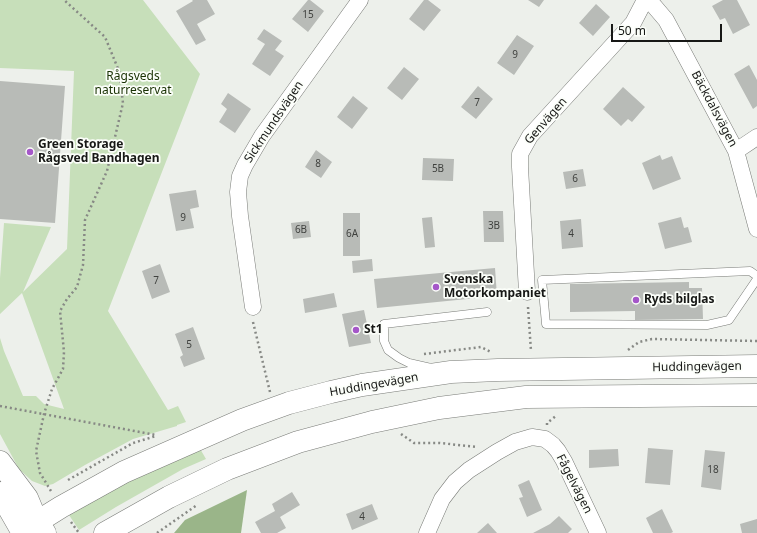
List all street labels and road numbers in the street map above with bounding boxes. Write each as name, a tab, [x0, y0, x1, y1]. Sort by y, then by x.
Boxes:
street label: Bäckdalsvägen	[688, 69, 740, 149]
street label: Sickmundsvägen	[241, 78, 307, 166]
street label: Genvägen	[522, 95, 570, 147]
street label: Huddingevägen	[652, 359, 742, 375]
street label: Huddingevägen	[328, 370, 420, 400]
street label: Fågelvägen	[553, 452, 595, 516]

